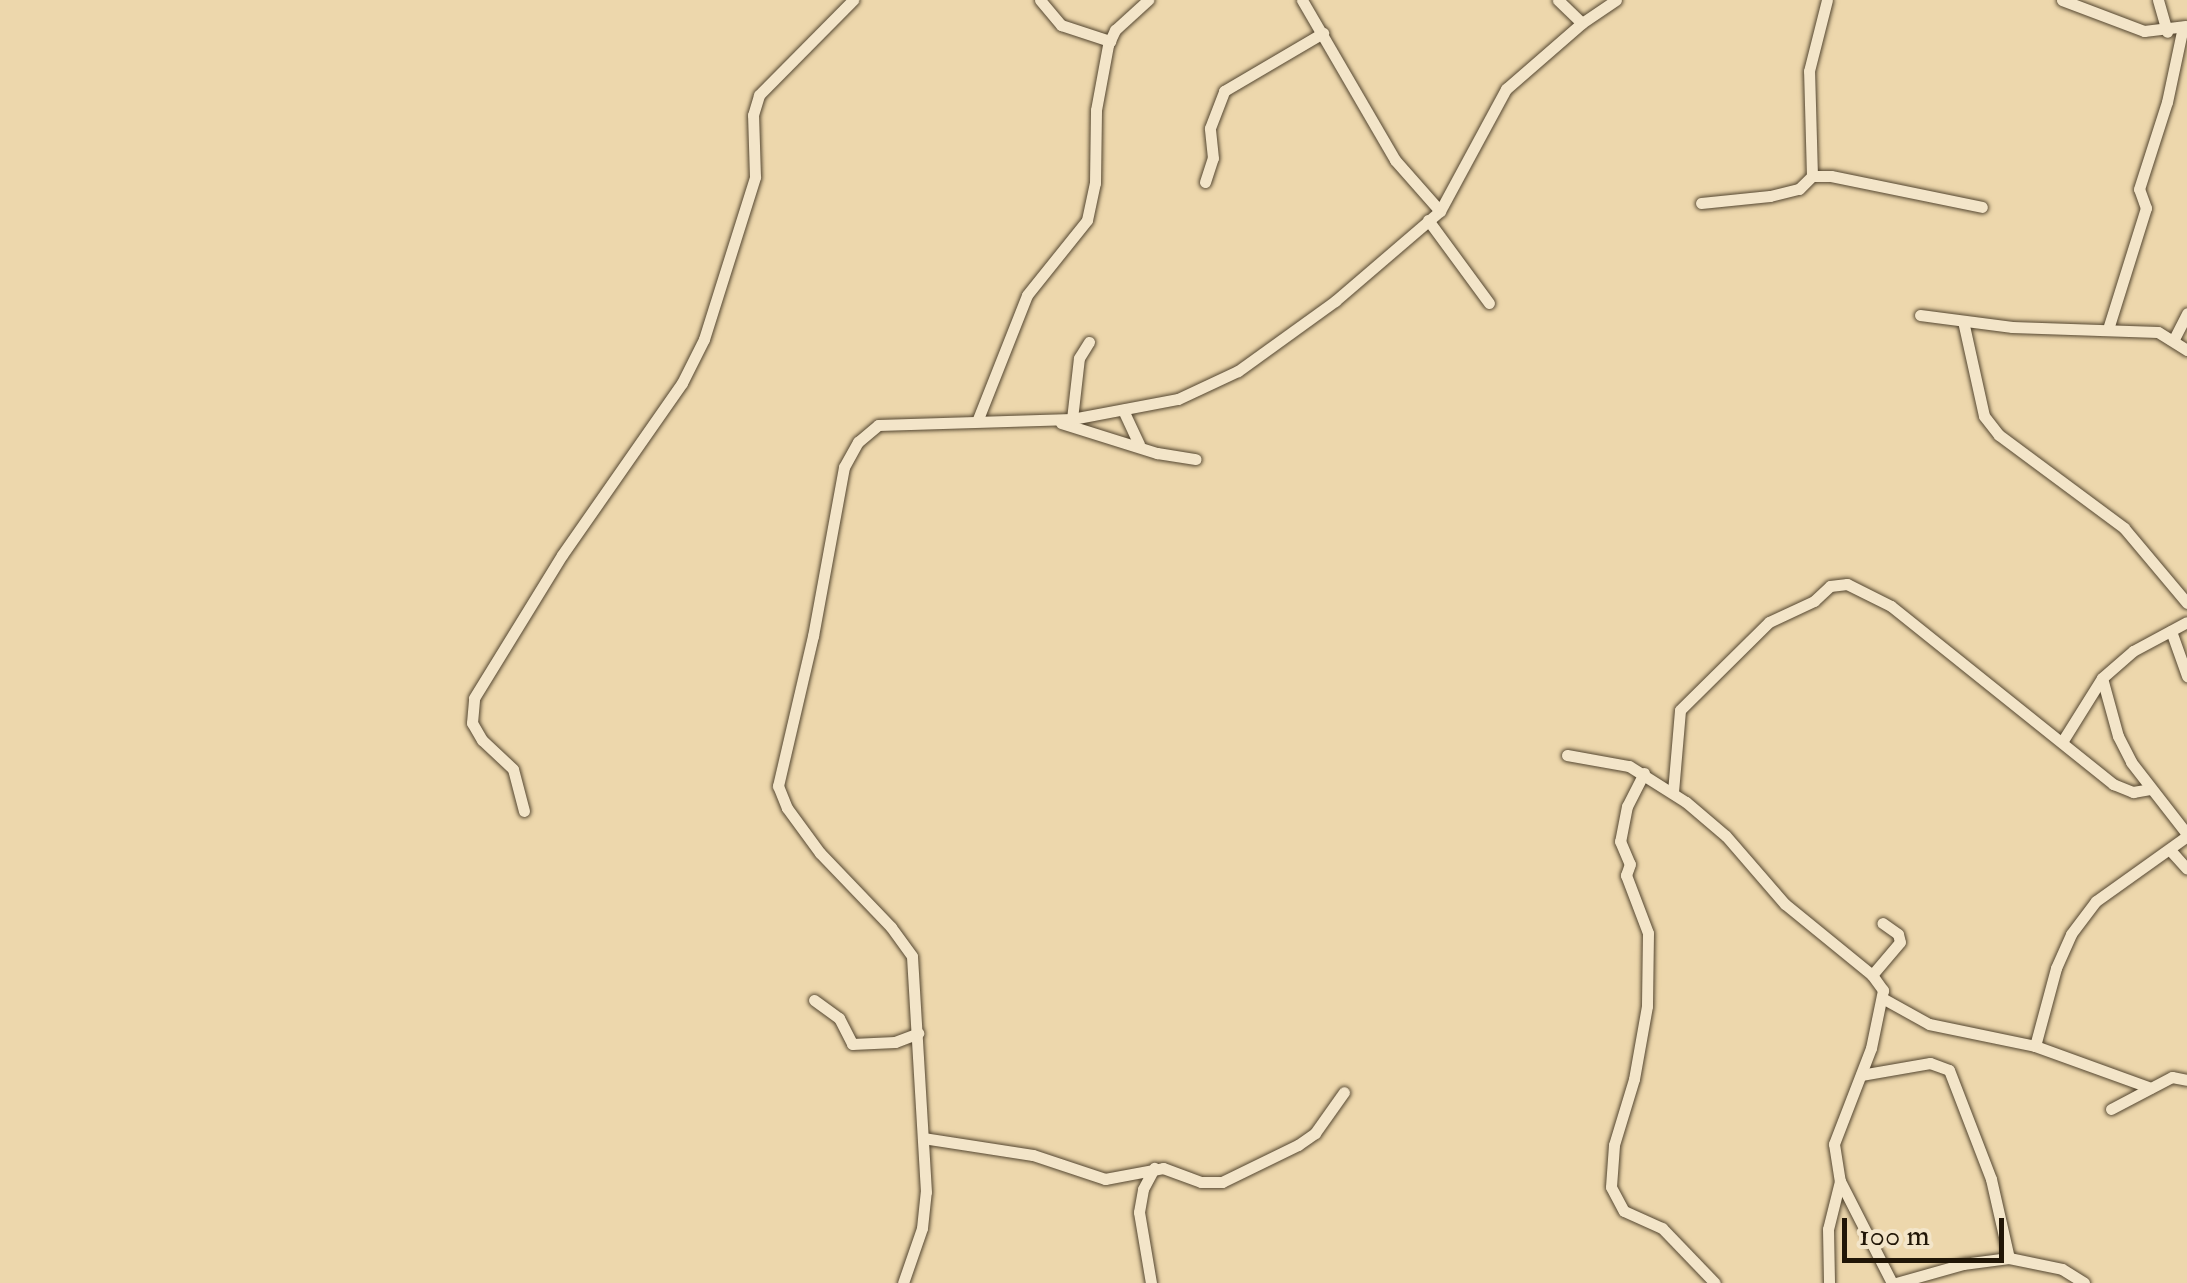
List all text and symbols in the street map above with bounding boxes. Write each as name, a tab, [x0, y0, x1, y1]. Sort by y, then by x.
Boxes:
scale bar	[1847, 1198, 2010, 1260]
text: 100 m	[1859, 1217, 1930, 1254]

